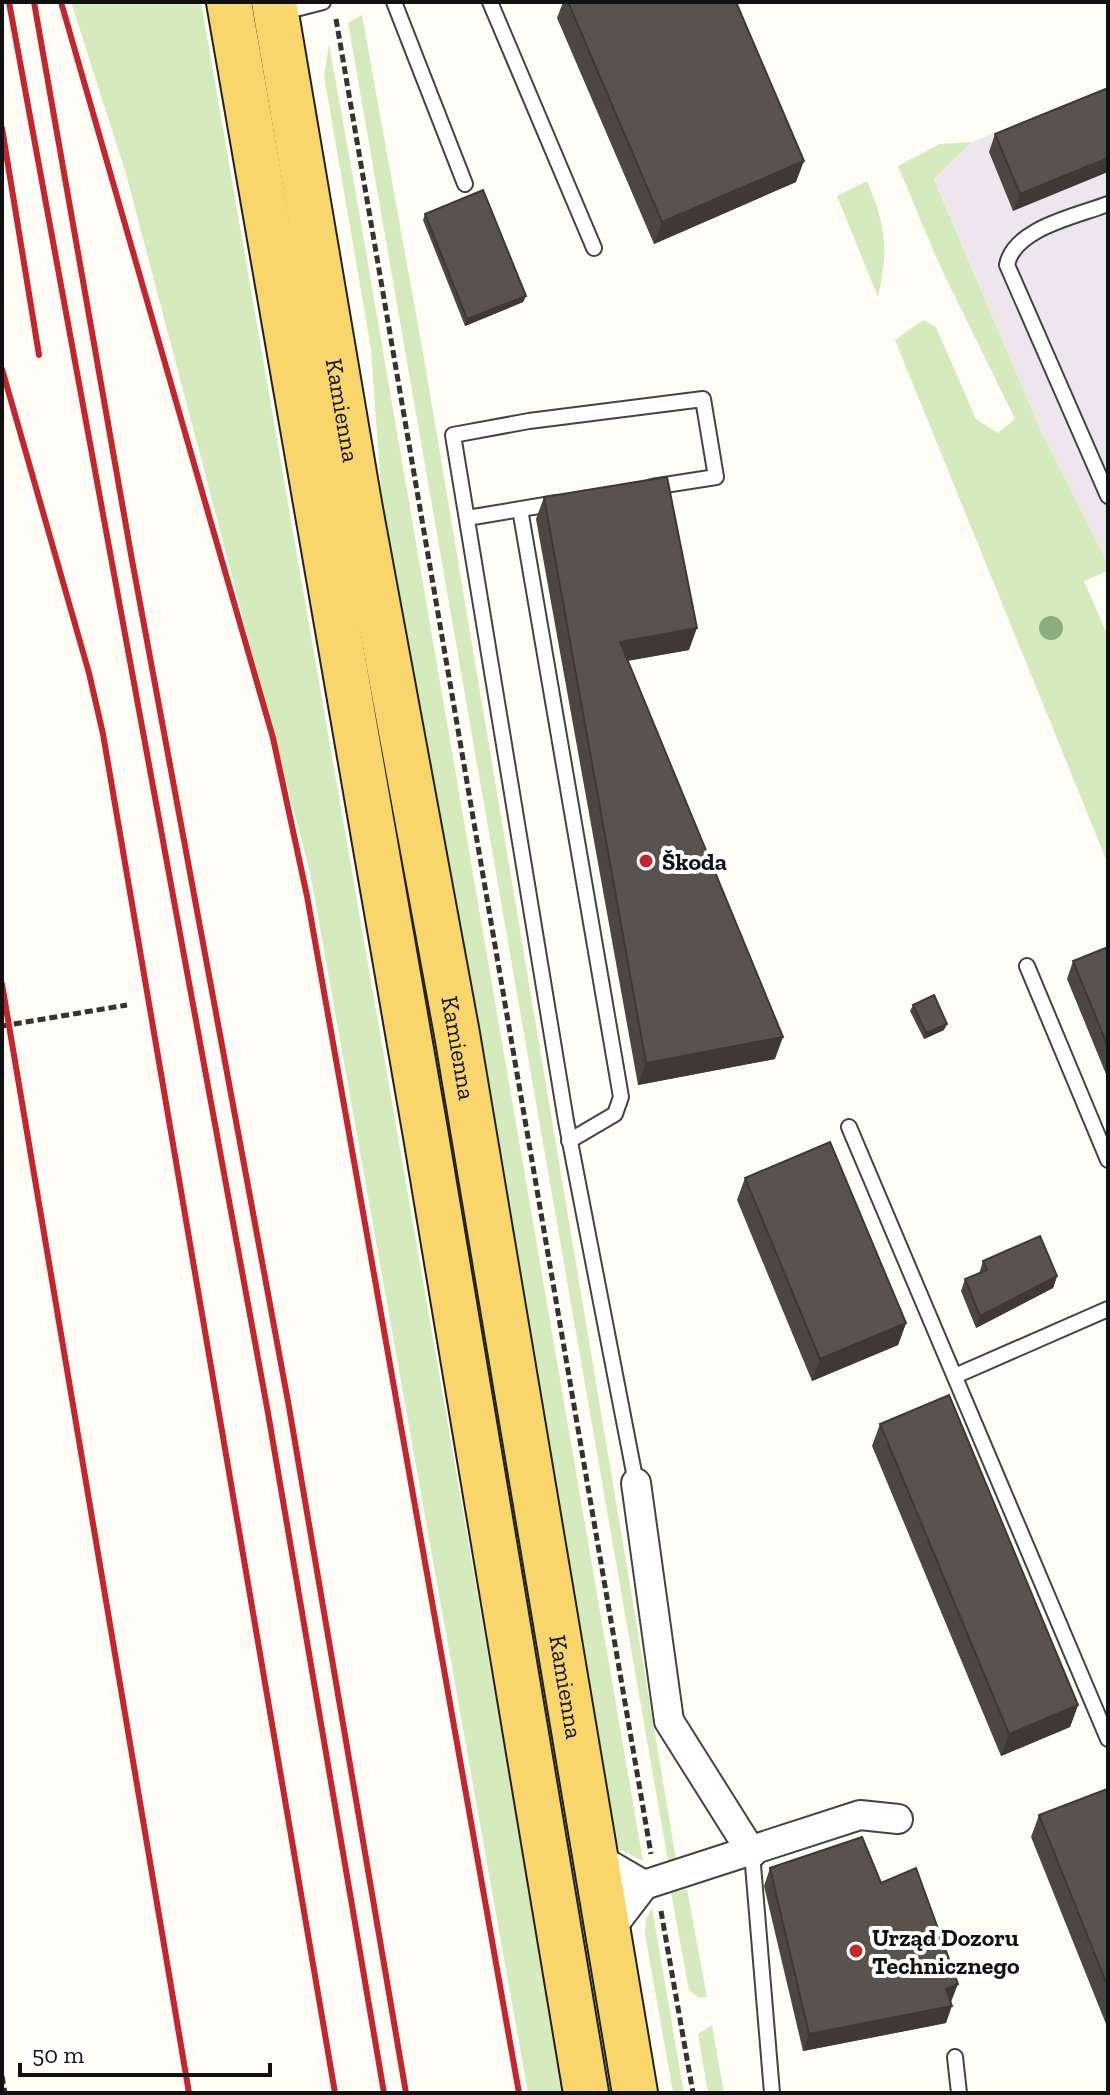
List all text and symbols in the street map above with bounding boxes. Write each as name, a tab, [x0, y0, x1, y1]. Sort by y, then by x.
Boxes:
street label: Kamienna	[320, 356, 366, 465]
place label: Škoda	[662, 847, 727, 876]
marker: Škoda	[637, 852, 655, 870]
street label: Kamienna	[436, 993, 482, 1102]
street label: Kamienna	[544, 1633, 590, 1741]
place label: Urząd Dozoru Technicznego	[872, 1923, 1020, 1980]
marker: Urząd Dozoru Technicznego	[847, 1942, 865, 1960]
scale bar	[20, 2027, 270, 2077]
text: 50 m	[32, 2040, 85, 2069]

